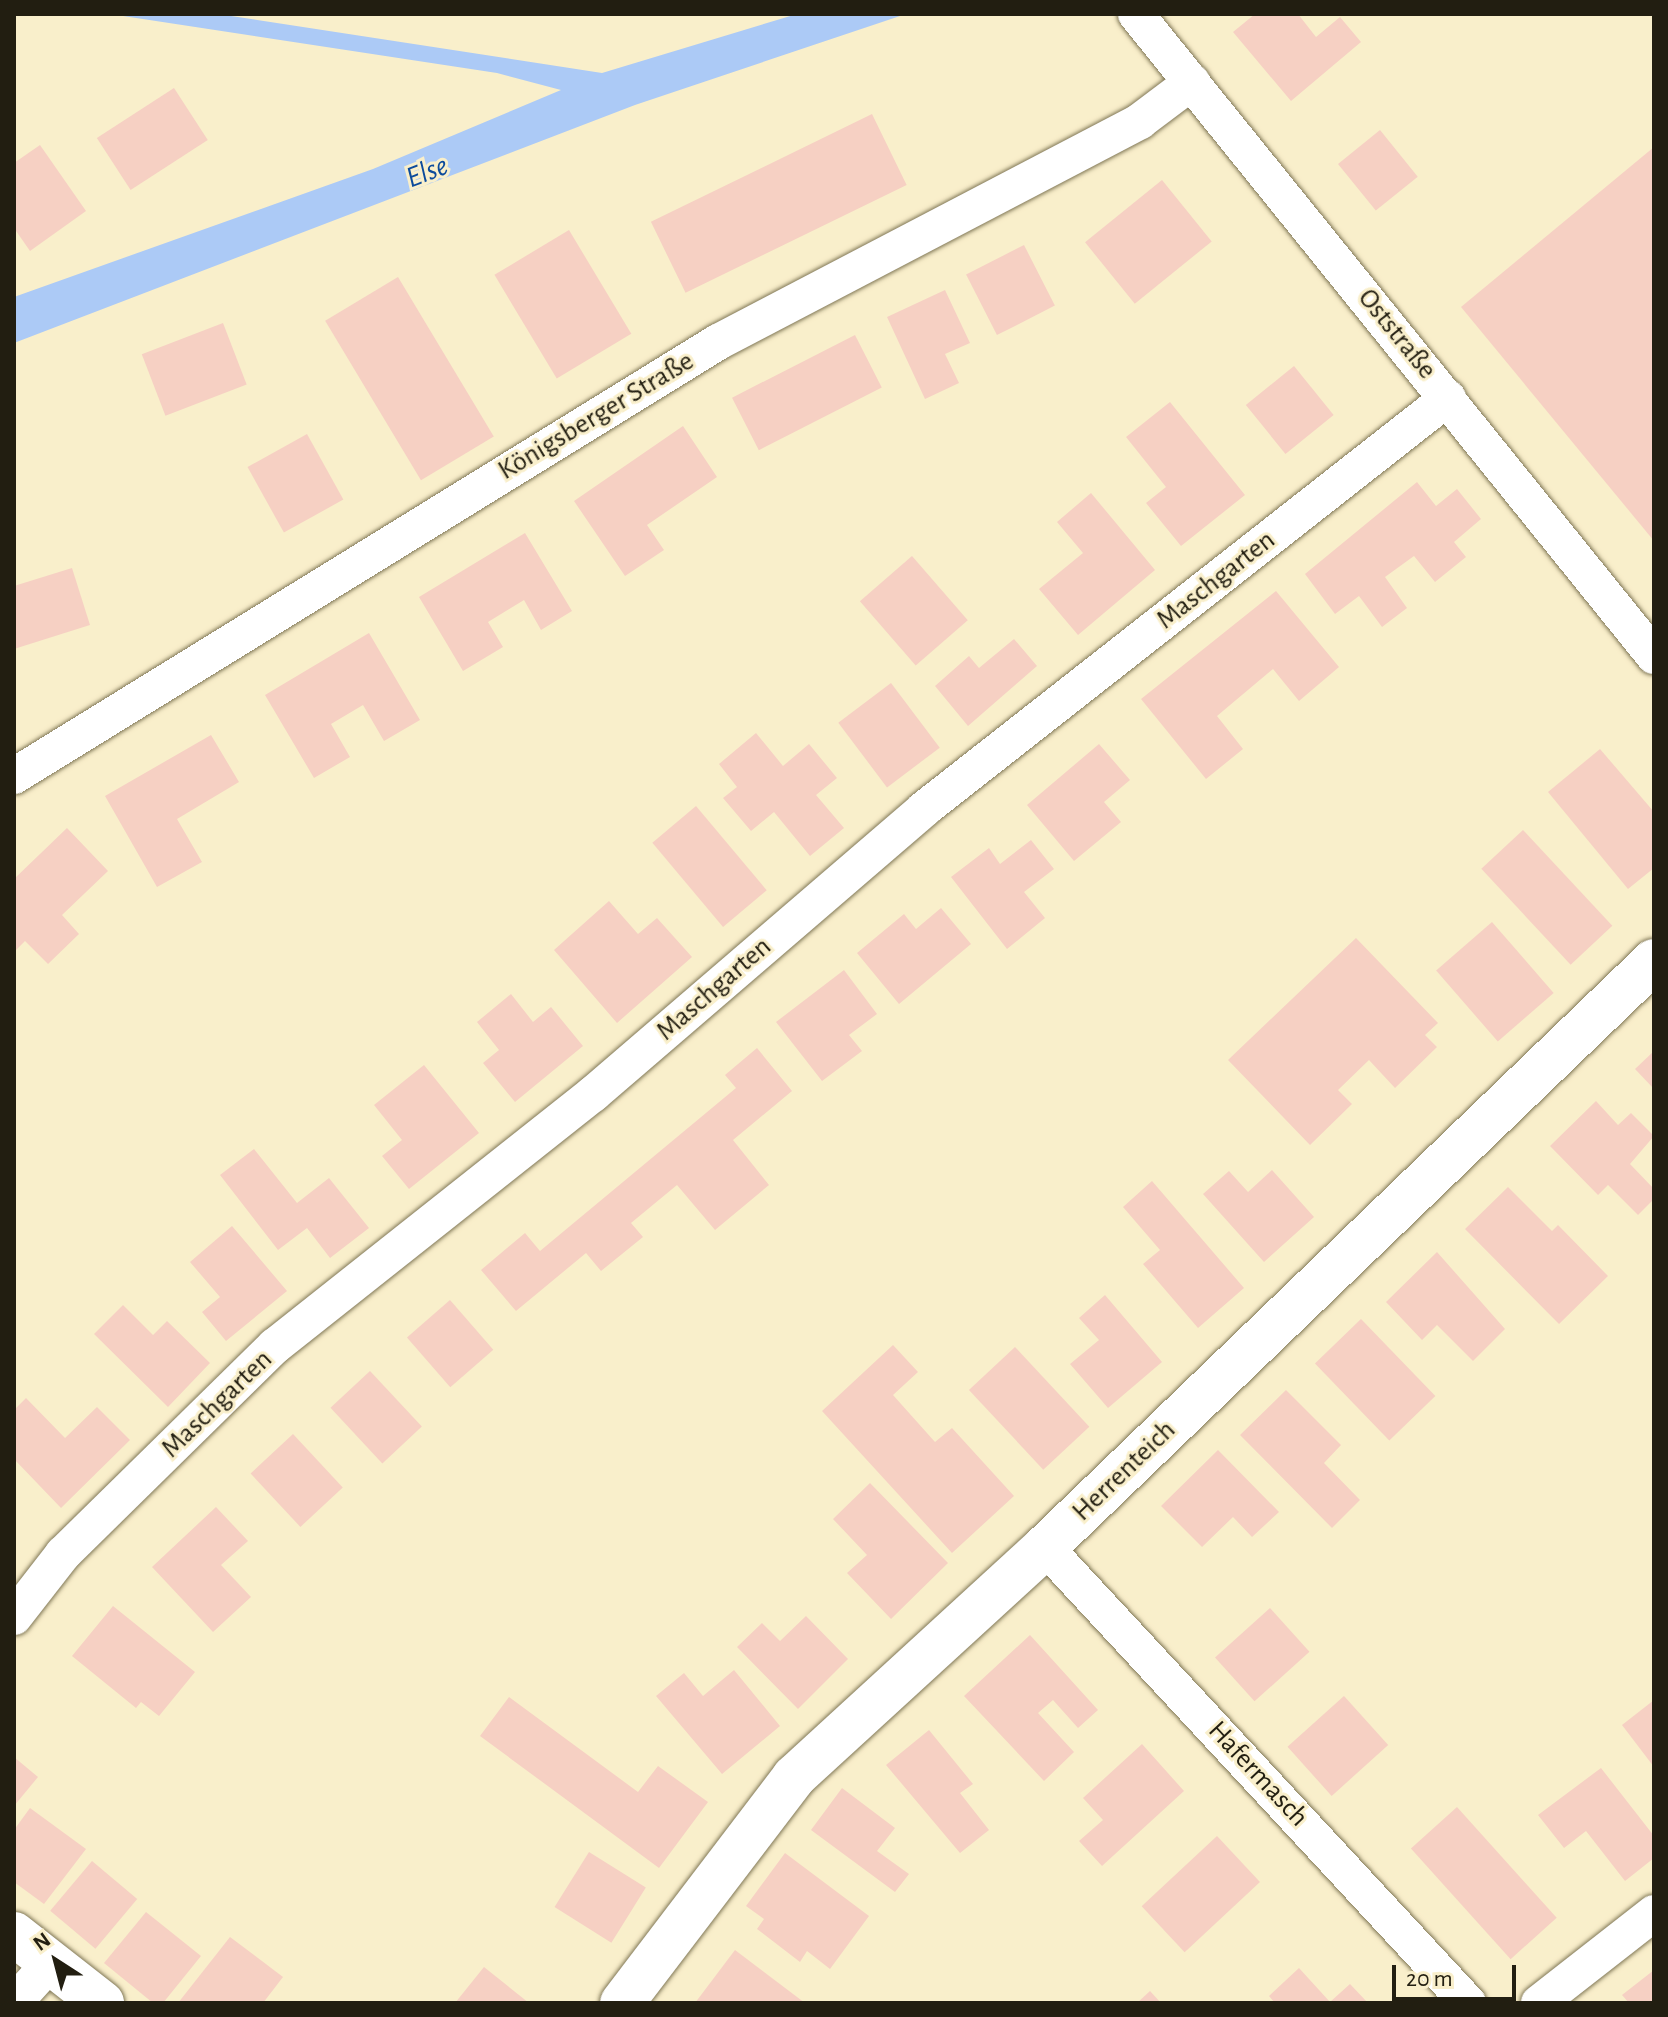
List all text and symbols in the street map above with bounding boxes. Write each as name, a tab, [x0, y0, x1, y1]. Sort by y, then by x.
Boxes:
water label: Else	[401, 148, 453, 196]
street label: Oststraße	[1350, 282, 1444, 386]
street label: Königsberger Straße	[492, 344, 700, 488]
street label: Maschgarten	[1150, 523, 1282, 637]
street label: Maschgarten	[650, 930, 778, 1048]
street label: Maschgarten	[155, 1343, 279, 1465]
street label: Herrenteich	[1065, 1414, 1183, 1528]
street label: Hafermasch	[1201, 1714, 1315, 1834]
north arrow	[16, 1921, 96, 2001]
text: N	[29, 1928, 55, 1955]
scale bar	[1396, 1949, 1520, 1999]
text: 20 m	[1406, 1967, 1453, 1991]

